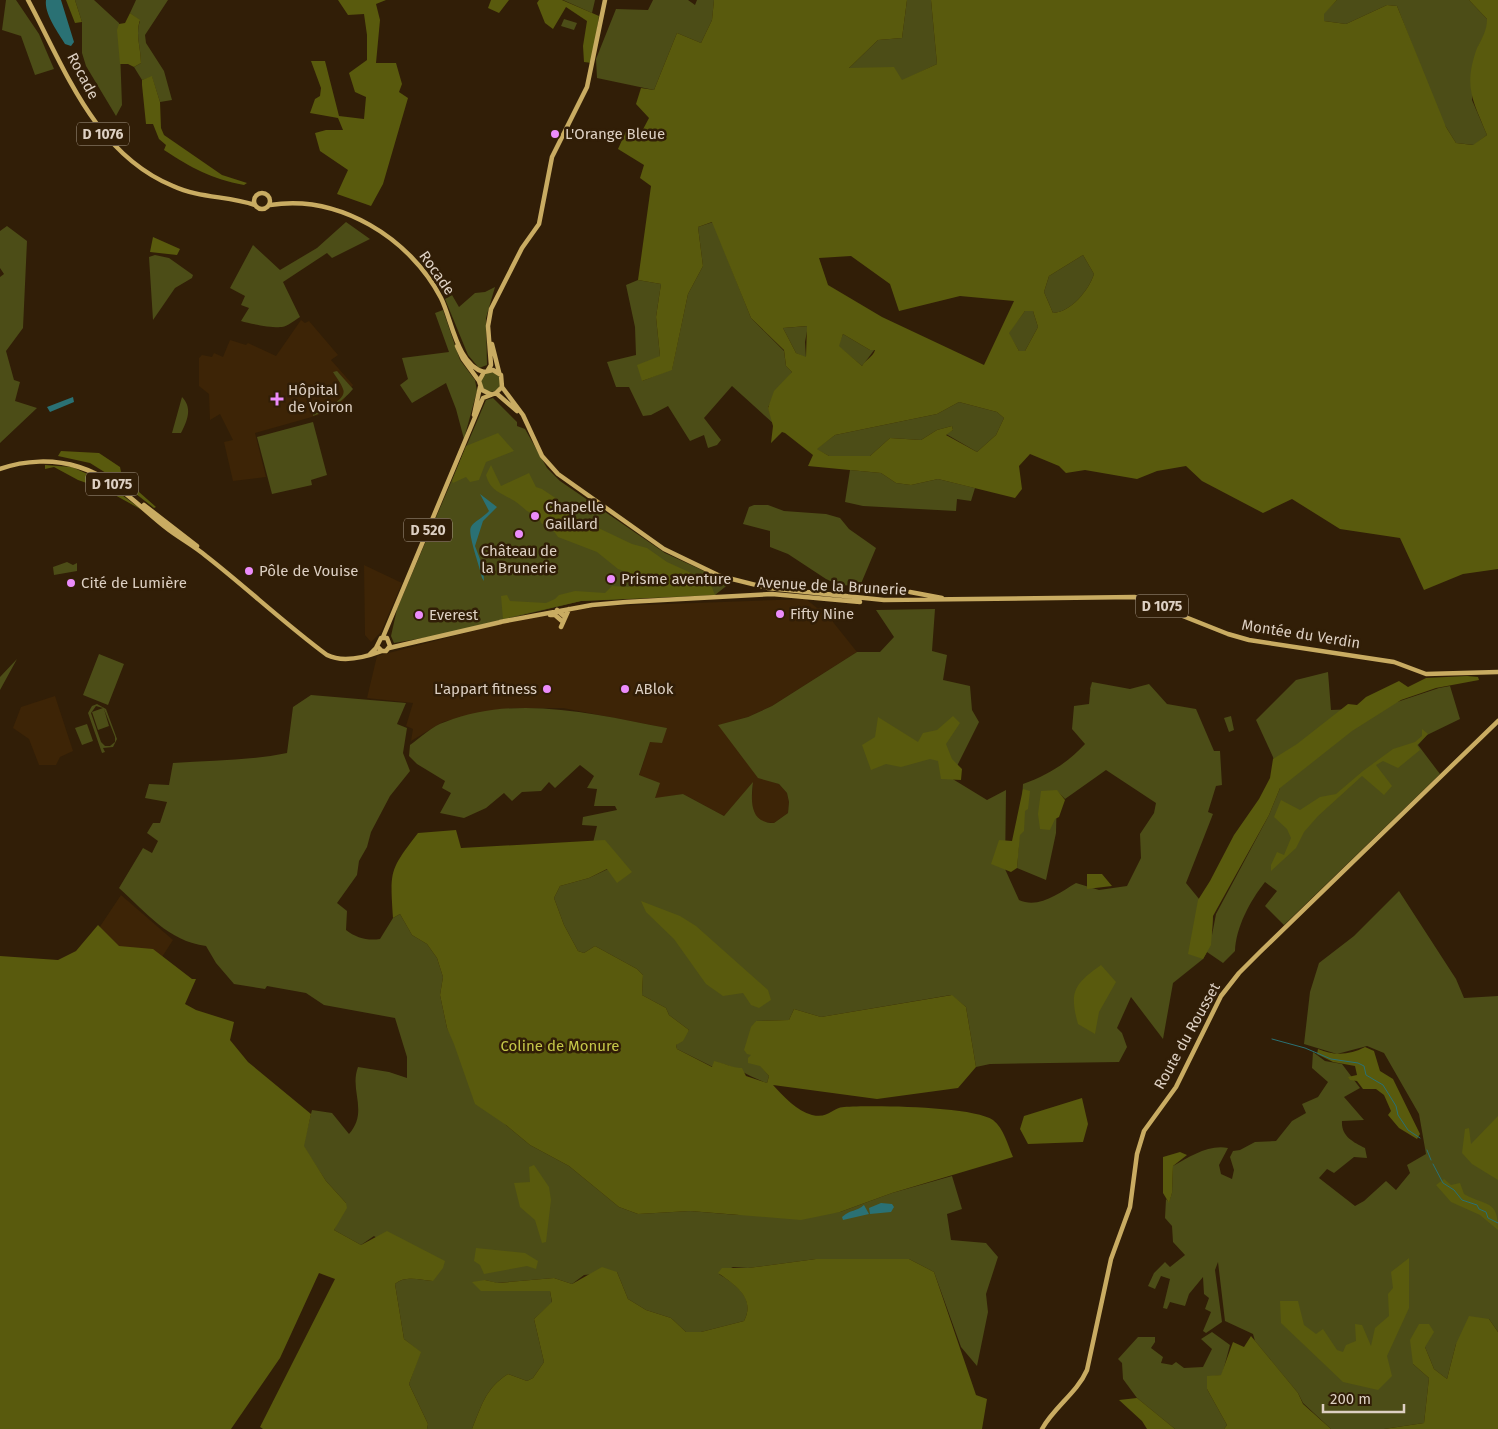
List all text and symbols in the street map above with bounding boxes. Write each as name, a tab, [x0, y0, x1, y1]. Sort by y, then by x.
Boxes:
street label: Rocade	[63, 50, 103, 102]
road number: D 1076	[77, 122, 129, 146]
place label: L'Orange Bleue	[565, 125, 665, 143]
marker: L'Orange Bleue	[549, 128, 561, 140]
street label: Rocade	[415, 247, 459, 299]
place label: Hôpital de Voiron	[288, 381, 353, 416]
marker: Hôpital de Voiron	[270, 392, 284, 406]
road number: D 1075	[86, 472, 138, 496]
place label: Chapelle Gaillard	[545, 498, 604, 533]
marker: Chapelle Gaillard	[529, 510, 541, 522]
road number: D 520	[404, 518, 452, 542]
marker: Château de la Brunerie	[513, 528, 525, 540]
place label: Château de la Brunerie	[481, 542, 557, 577]
place label: Pôle de Vouise	[259, 562, 358, 580]
marker: Pôle de Vouise	[243, 565, 255, 577]
place label: Prisme aventure	[621, 570, 731, 588]
marker: Prisme aventure	[605, 573, 617, 585]
street label: Avenue de la Brunerie	[757, 573, 907, 599]
place label: Cité de Lumière	[81, 574, 187, 592]
marker: Cité de Lumière	[65, 577, 77, 589]
road number: D 1075	[1136, 594, 1188, 618]
place label: Fifty Nine	[790, 605, 854, 623]
place label: Everest	[429, 606, 479, 624]
marker: Fifty Nine	[774, 608, 786, 620]
marker: Everest	[413, 609, 425, 621]
street label: Montée du Verdin	[1240, 616, 1362, 652]
place label: L'appart fitness	[434, 680, 537, 698]
place label: ABlok	[635, 680, 674, 698]
marker: L'appart fitness	[541, 683, 553, 695]
marker: ABlok	[619, 683, 631, 695]
street label: Route du Rousset	[1150, 979, 1224, 1092]
park label: Coline de Monure	[500, 1037, 620, 1055]
scale bar	[1323, 1382, 1404, 1414]
text: 200 m	[1330, 1390, 1371, 1408]

